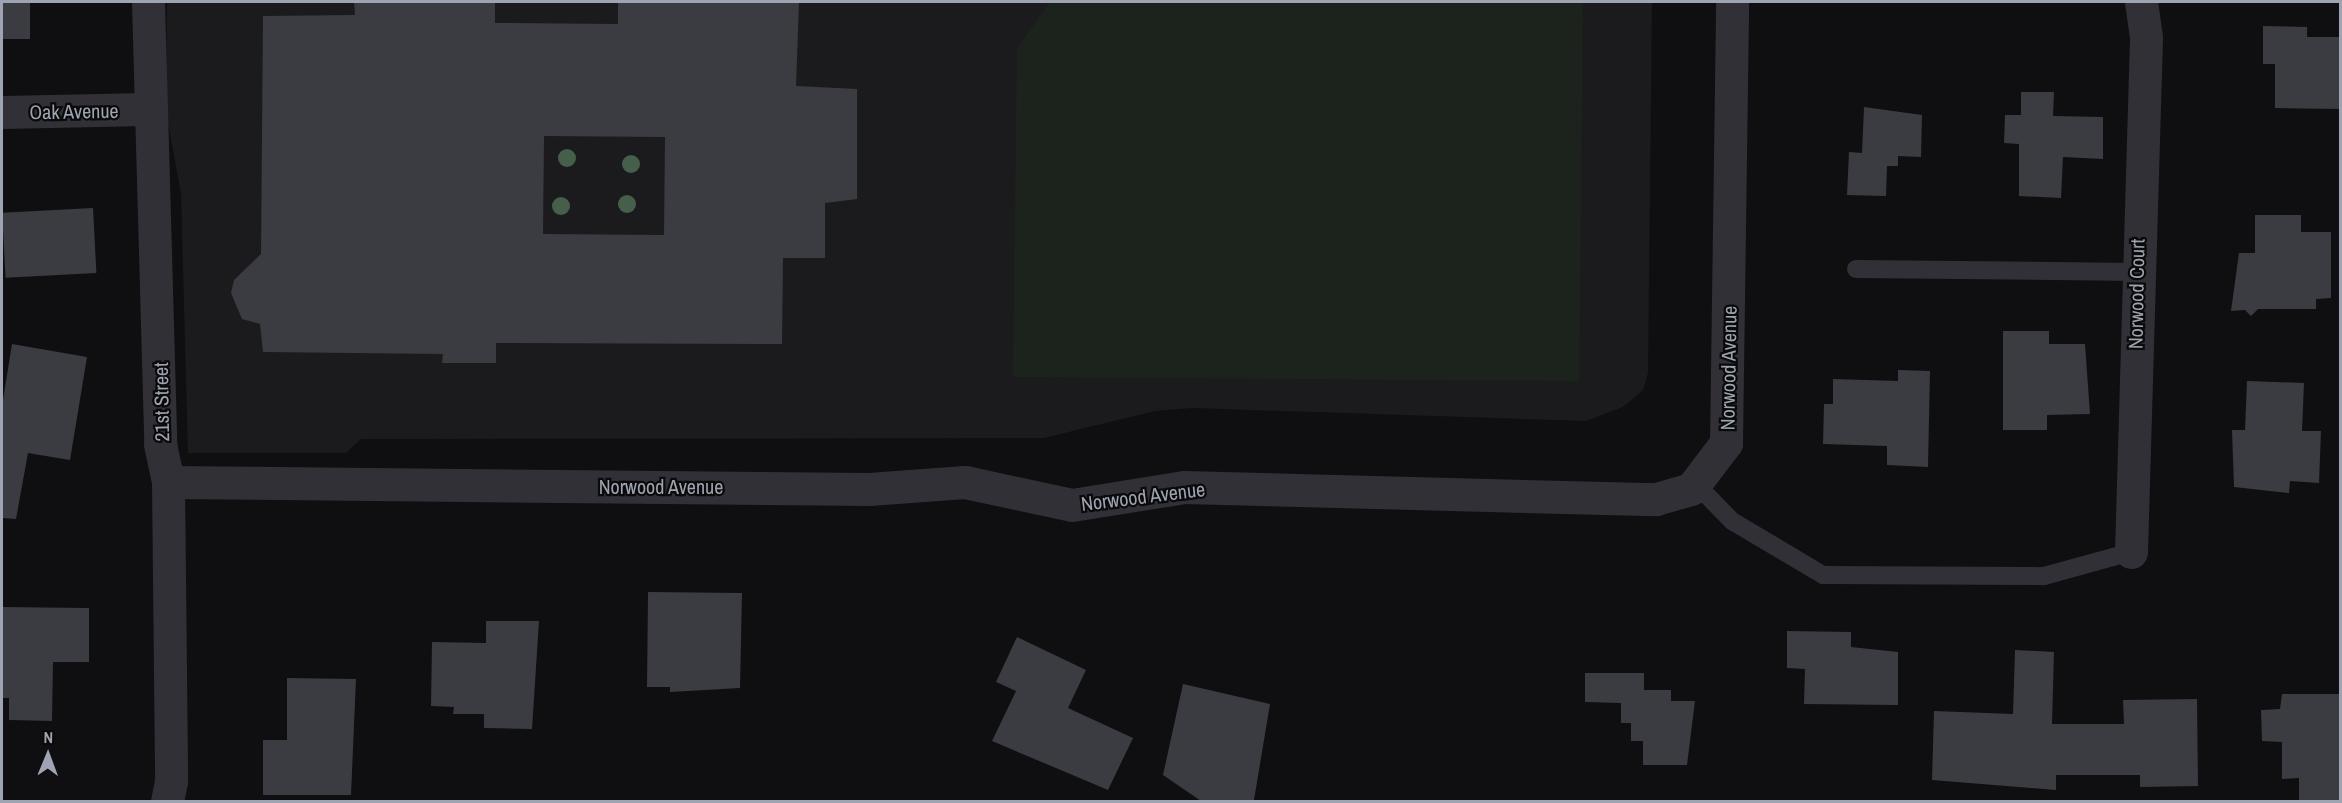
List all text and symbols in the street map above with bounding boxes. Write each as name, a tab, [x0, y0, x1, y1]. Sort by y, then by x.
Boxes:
street label: Oak Avenue	[29, 98, 119, 124]
street label: Norwood Court	[2123, 239, 2149, 349]
street label: Norwood Avenue	[1715, 305, 1741, 431]
street label: 21st Street	[148, 362, 174, 442]
street label: Norwood Avenue	[598, 474, 724, 498]
street label: Norwood Avenue	[1079, 476, 1207, 516]
north arrow	[18, 725, 78, 785]
text: N	[43, 726, 53, 748]

